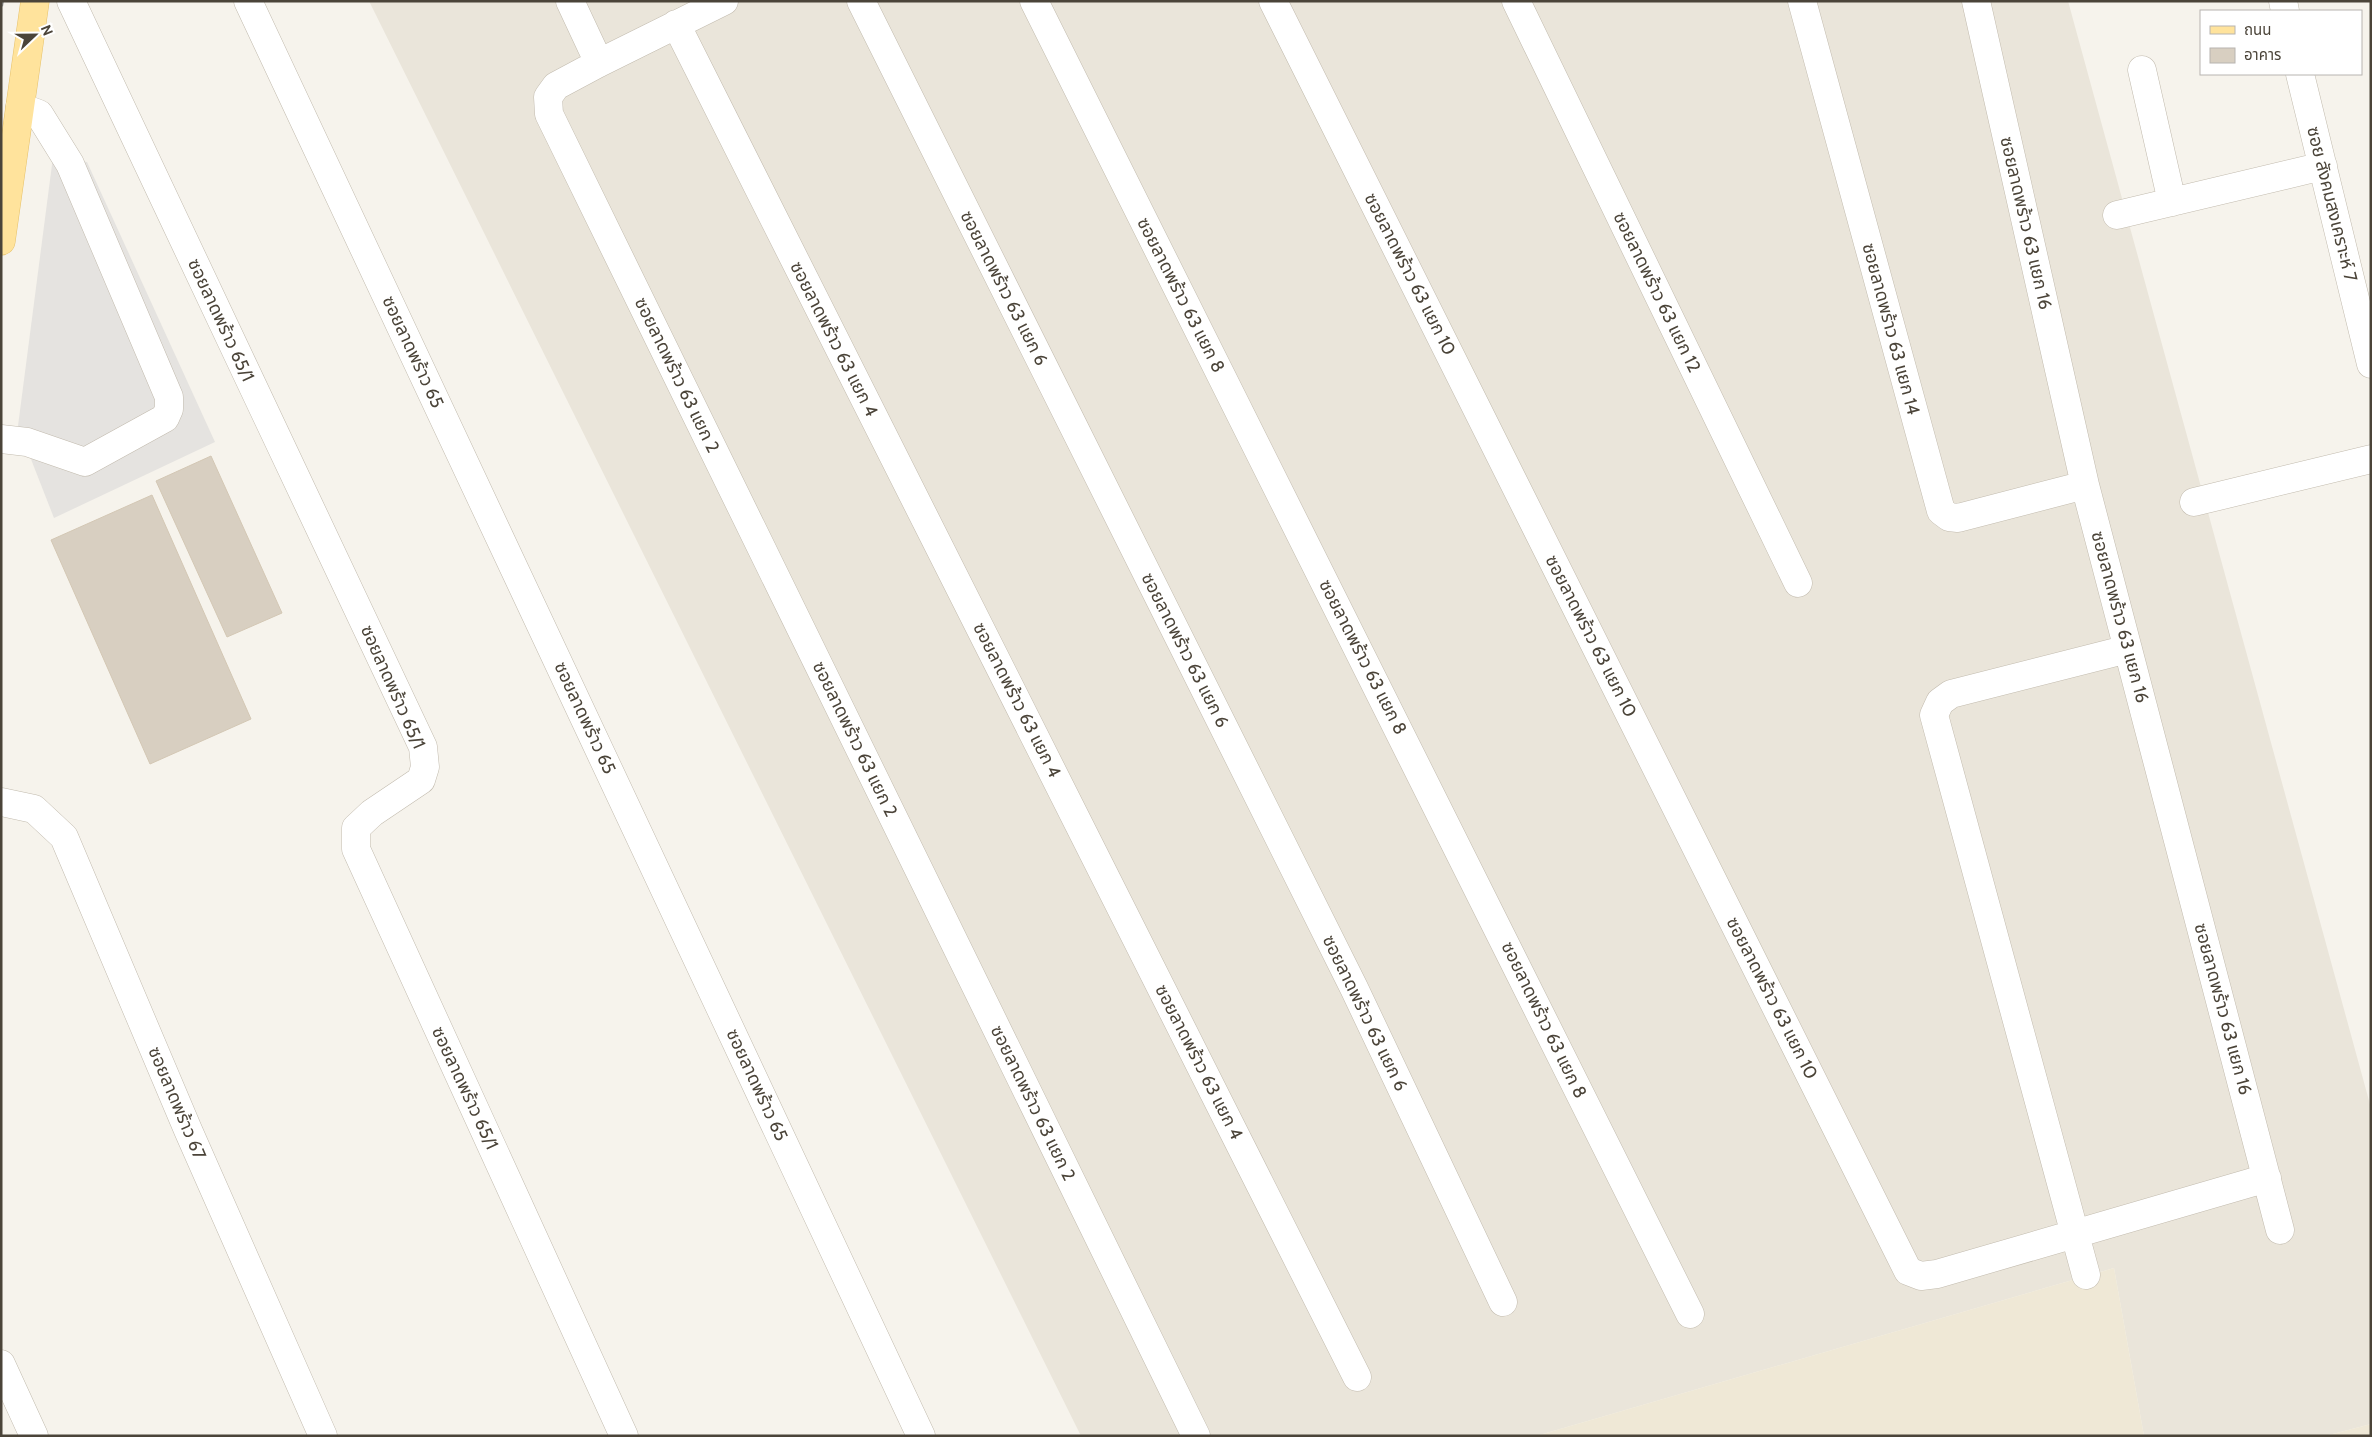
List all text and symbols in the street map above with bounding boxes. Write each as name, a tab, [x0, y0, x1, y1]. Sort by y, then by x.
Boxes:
north arrow	[10, 10, 60, 60]
legend	[2200, 10, 2362, 75]
text: ถนน	[2244, 21, 2271, 39]
text: N	[37, 22, 57, 38]
text: อาคาร	[2244, 46, 2281, 64]
street label: ซอย สังคมสงเคราะห์ 7	[2302, 124, 2362, 284]
street label: ซอยลาดพร้าว 63 แยก 16	[1995, 135, 2057, 311]
street label: ซอยลาดพร้าว 63 แยก 10	[1360, 189, 1460, 359]
street label: ซอยลาดพร้าว 63 แยก 6	[955, 207, 1053, 369]
street label: ซอยลาดพร้าว 63 แยก 12	[1609, 208, 1705, 376]
street label: ซอยลาดพร้าว 63 แยก 8	[1132, 214, 1230, 376]
street label: ซอยลาดพร้าว 63 แยก 14	[1858, 241, 1924, 417]
street label: ซอยลาดพร้าว 65/1	[183, 255, 259, 385]
street label: ซอยลาดพร้าว 63 แยก 4	[785, 258, 883, 420]
street label: ซอยลาดพร้าว 65	[377, 292, 449, 412]
street label: ซอยลาดพร้าว 63 แยก 2	[630, 294, 724, 456]
street label: ซอยลาดพร้าว 63 แยก 16	[2087, 529, 2153, 705]
street label: ซอยลาดพร้าว 63 แยก 10	[1541, 551, 1641, 721]
street label: ซอยลาดพร้าว 63 แยก 6	[1136, 569, 1234, 731]
street label: ซอยลาดพร้าว 63 แยก 8	[1314, 576, 1412, 738]
street label: ซอยลาดพร้าว 63 แยก 4	[968, 619, 1066, 781]
street label: ซอยลาดพร้าว 65/1	[356, 622, 430, 752]
street label: ซอยลาดพร้าว 65	[549, 658, 621, 778]
street label: ซอยลาดพร้าว 63 แยก 2	[808, 658, 902, 820]
street label: ซอยลาดพร้าว 63 แยก 10	[1722, 913, 1822, 1083]
street label: ซอยลาดพร้าว 63 แยก 16	[2190, 921, 2256, 1097]
street label: ซอยลาดพร้าว 63 แยก 6	[1318, 931, 1412, 1095]
street label: ซอยลาดพร้าว 63 แยก 8	[1497, 938, 1591, 1102]
street label: ซอยลาดพร้าว 63 แยก 4	[1150, 981, 1248, 1143]
street label: ซอยลาดพร้าว 63 แยก 2	[986, 1022, 1080, 1184]
street label: ซอยลาดพร้าว 65/1	[427, 1023, 503, 1153]
street label: ซอยลาดพร้าว 65	[721, 1025, 793, 1145]
street label: ซอยลาดพร้าว 67	[143, 1043, 211, 1163]

